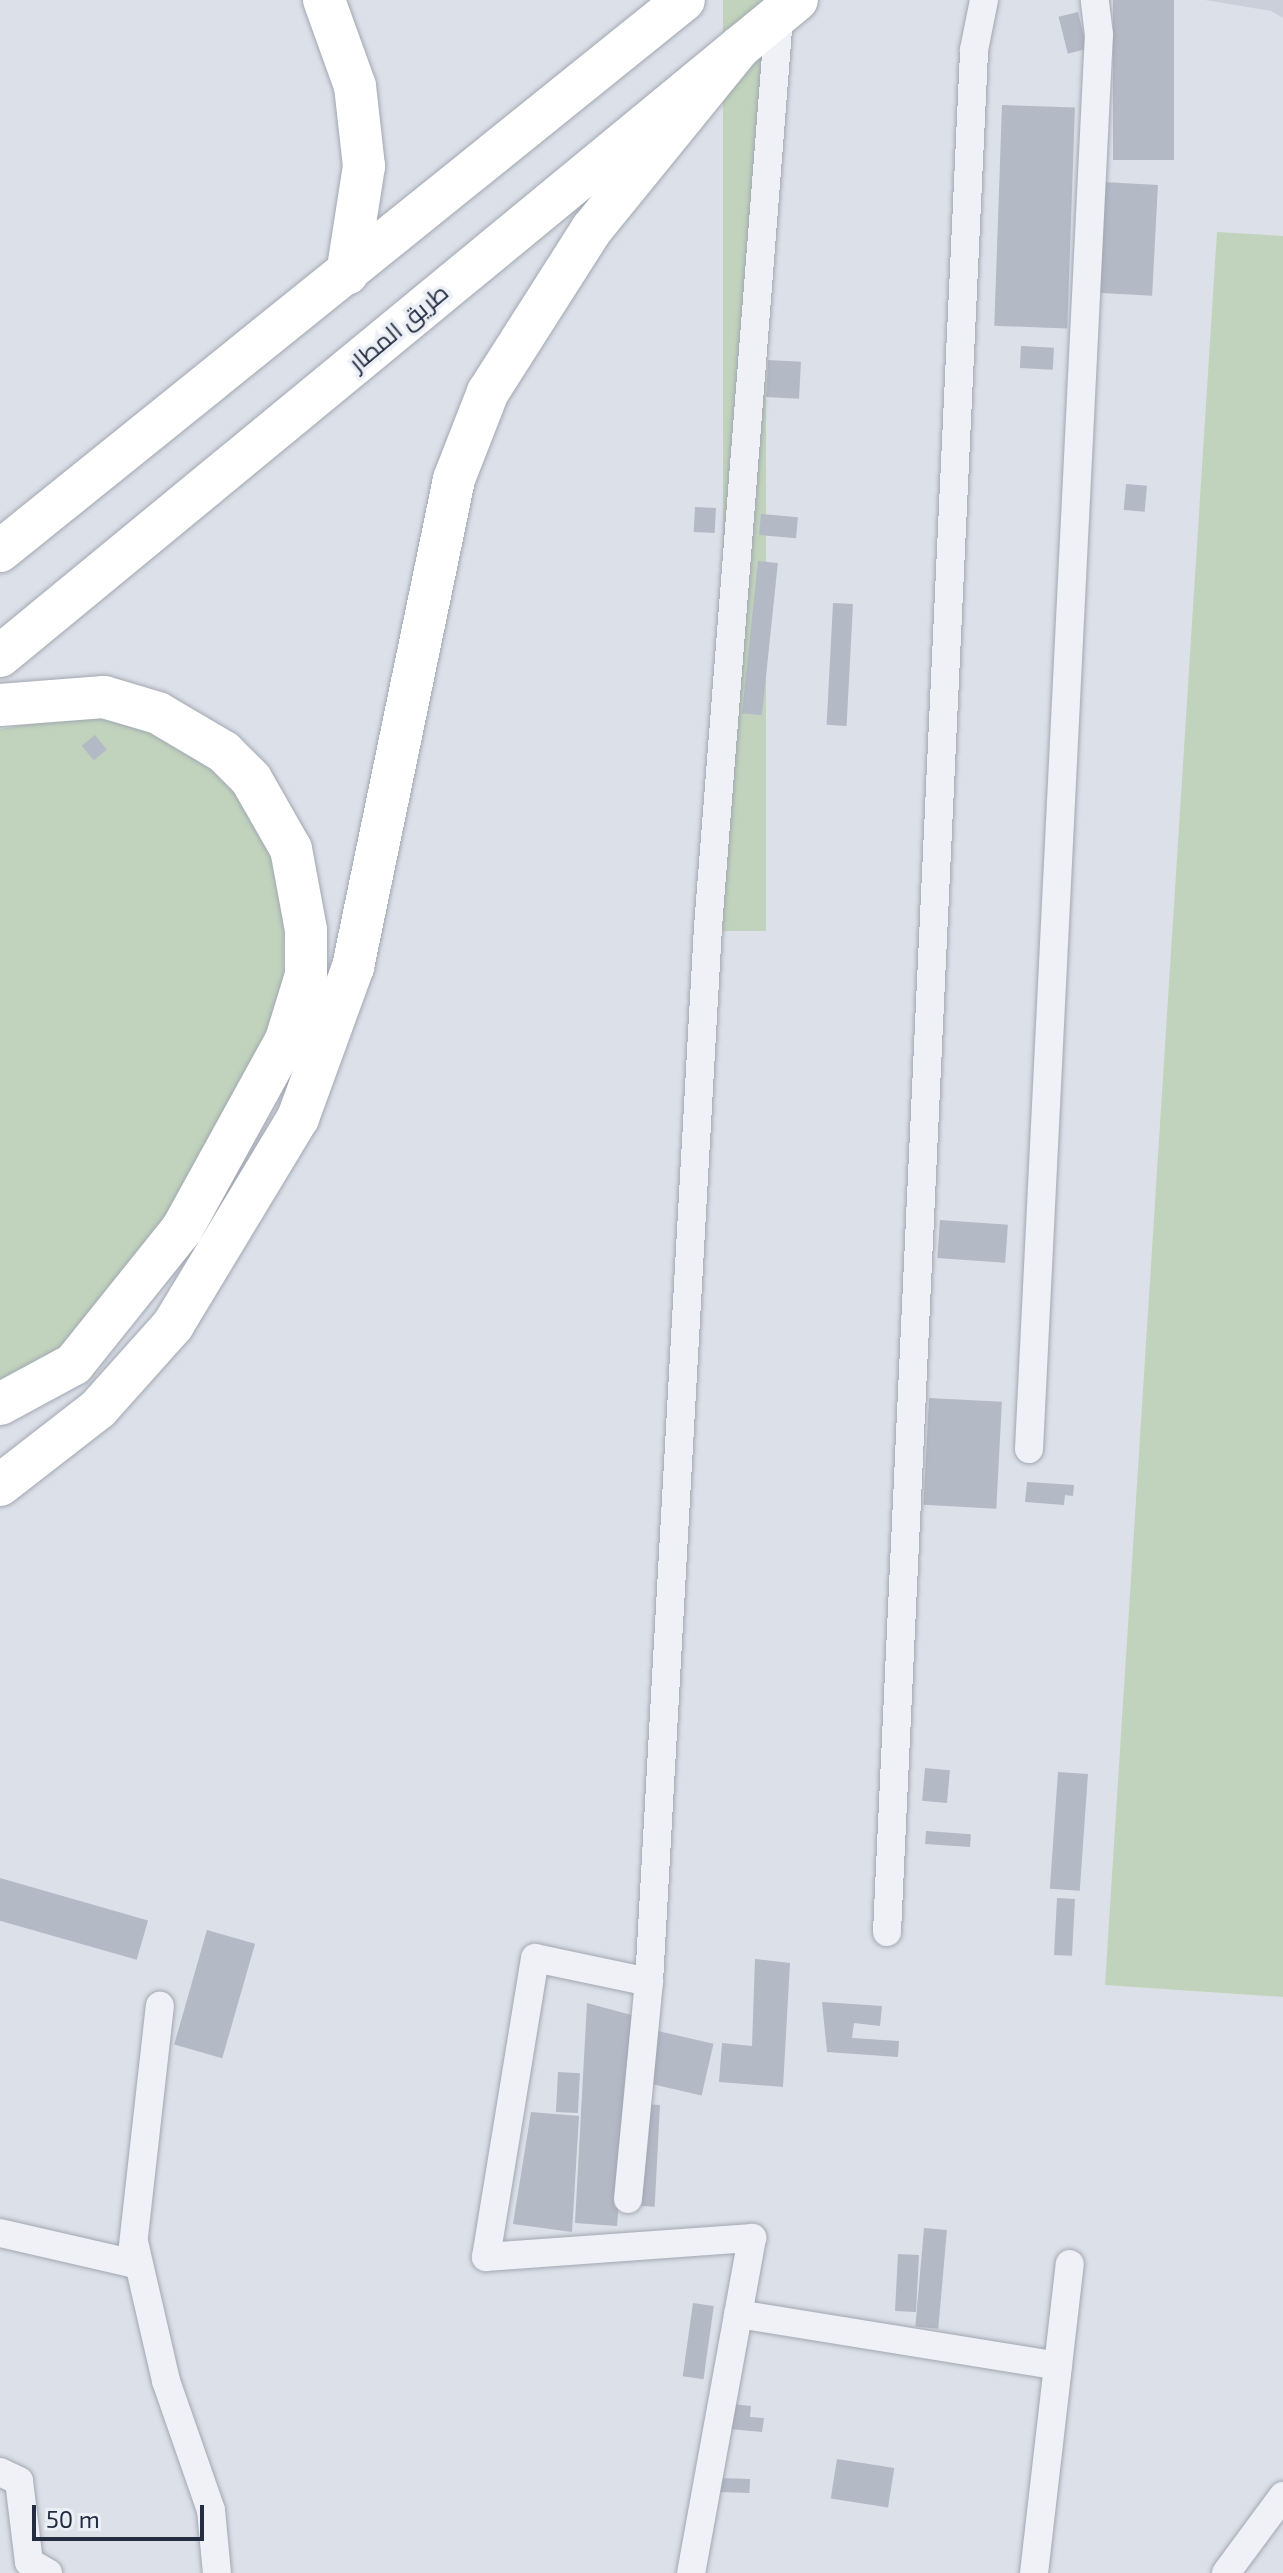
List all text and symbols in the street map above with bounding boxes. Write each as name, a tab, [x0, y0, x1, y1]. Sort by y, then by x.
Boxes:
street label: طريق المطار	[342, 277, 454, 377]
scale bar	[36, 2489, 208, 2539]
text: 50 m	[46, 2504, 100, 2533]

